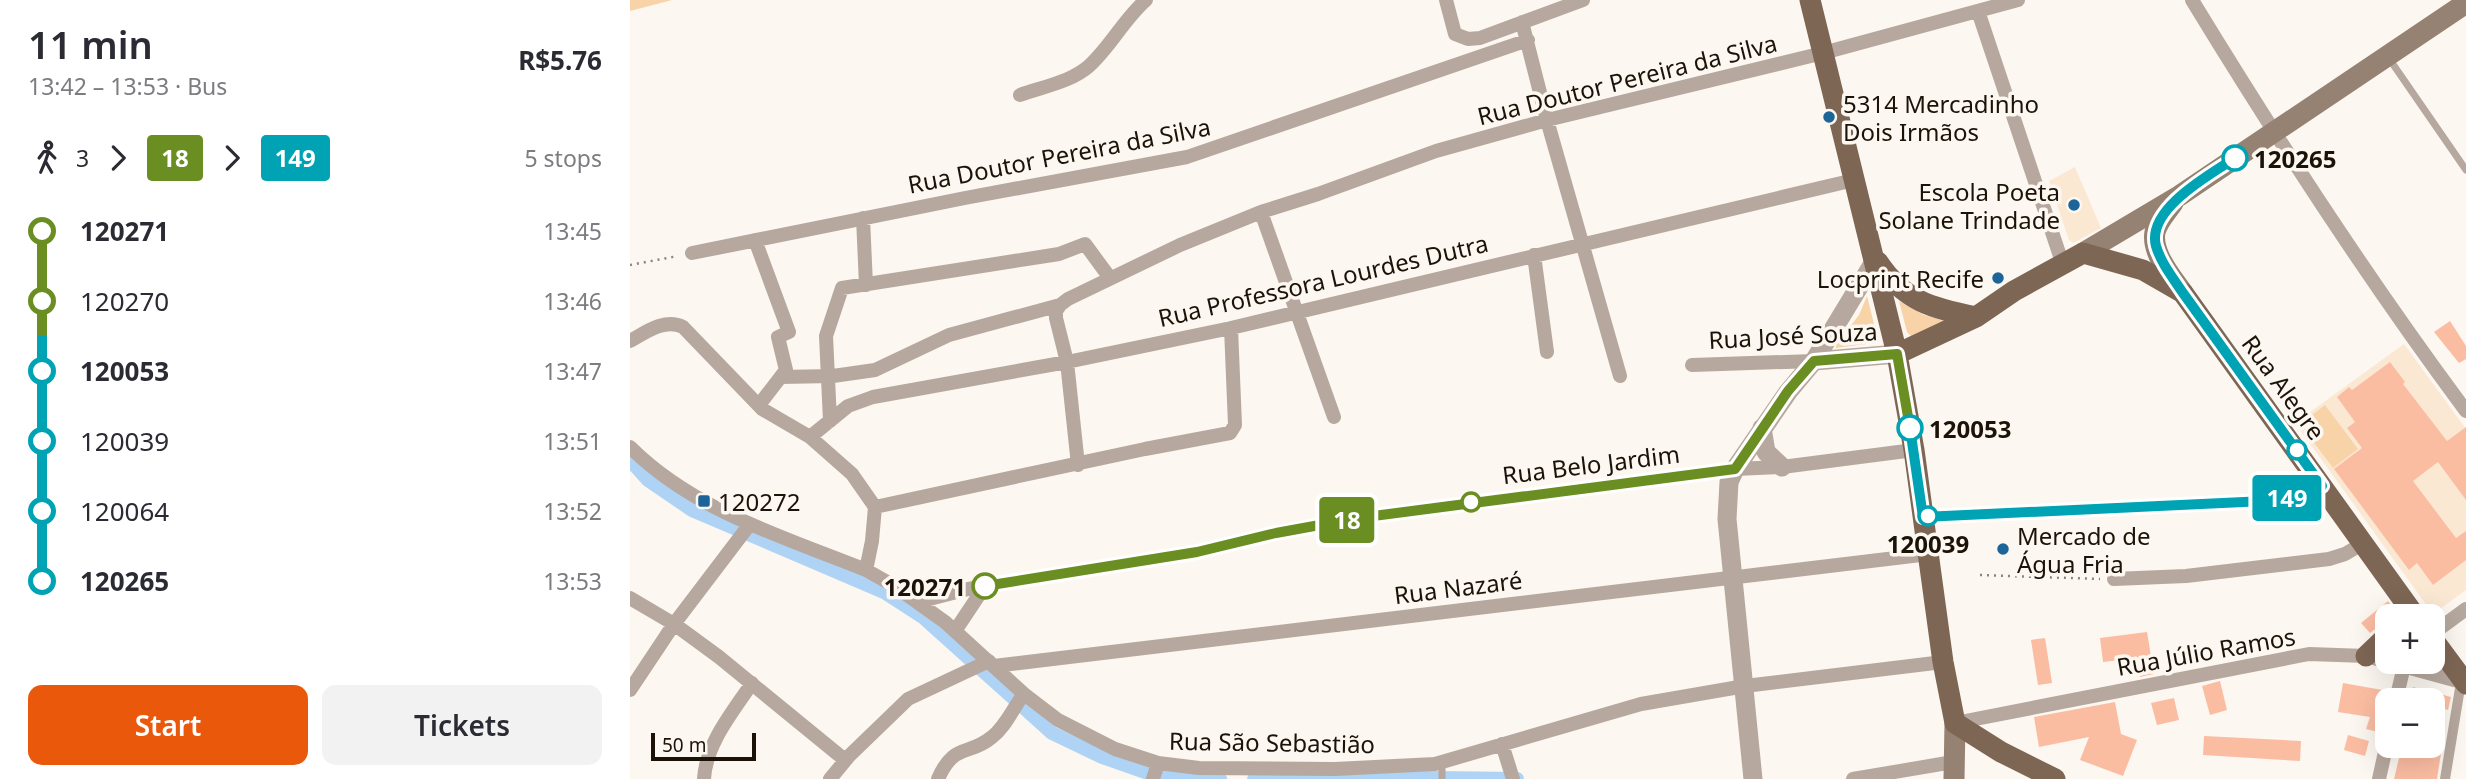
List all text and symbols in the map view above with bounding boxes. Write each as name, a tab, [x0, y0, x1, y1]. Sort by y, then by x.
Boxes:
text: 11 min	[28, 18, 153, 70]
street label: Rua Doutor Pereira da Silva	[1474, 26, 1780, 132]
text: R$5.76	[518, 42, 602, 78]
text: 13:42 – 13:53 · Bus	[28, 70, 227, 102]
place label: 5314 Mercadinho Dois Irmãos	[1843, 87, 2039, 148]
street label: Rua Doutor Pereira da Silva	[905, 109, 1213, 201]
marker: 5314 Mercadinho Dois Irmãos	[1821, 109, 1837, 125]
icon: walk	[28, 139, 66, 177]
icon: forward	[99, 139, 137, 177]
icon: forward	[213, 139, 251, 177]
text: 18	[161, 141, 189, 174]
text: 149	[275, 141, 316, 174]
text: 3	[76, 142, 89, 174]
text: 5 stops	[524, 142, 602, 174]
place label: 120265	[2254, 142, 2336, 175]
marker: 120265	[2222, 145, 2248, 171]
place label: Escola Poeta Solane Trindade	[1878, 175, 2060, 236]
marker: Escola Poeta Solane Trindade	[2066, 197, 2082, 213]
text: 120271	[80, 213, 169, 249]
text: 13:45	[543, 215, 602, 247]
street label: Rua Professora Lourdes Dutra	[1155, 226, 1491, 334]
place label: Locprint Recife	[1817, 262, 1984, 295]
marker: Locprint Recife	[1990, 270, 2006, 286]
text: 120270	[80, 283, 169, 319]
text: 13:46	[543, 285, 602, 317]
street label: Rua José Souza	[1708, 314, 1878, 356]
street label: Rua Alegre	[2235, 328, 2333, 446]
text: 120053	[80, 353, 169, 389]
text: 13:47	[543, 355, 602, 387]
place label: 120053	[1929, 412, 2011, 445]
marker: 120053	[1897, 415, 1923, 441]
text: 120039	[80, 423, 169, 459]
text: 13:51	[543, 425, 602, 457]
street label: Rua Belo Jardim	[1500, 437, 1682, 491]
unlabelled marker	[2287, 440, 2307, 460]
line badge: 149	[2247, 475, 2327, 521]
text: 149	[2266, 481, 2308, 514]
place label: 120272	[718, 485, 800, 518]
unlabelled marker	[1461, 492, 1481, 512]
text: 120064	[80, 493, 169, 529]
marker: 120272	[696, 493, 712, 509]
text: 13:52	[543, 495, 602, 527]
line badge: 18	[1316, 497, 1378, 543]
text: 18	[1333, 503, 1361, 536]
marker: 120039	[1918, 506, 1938, 526]
place label: Mercado de Água Fria	[2017, 519, 2151, 580]
place label: 120039	[1887, 527, 1969, 560]
marker: Mercado de Água Fria	[1995, 541, 2011, 557]
text: 120265	[80, 563, 169, 599]
street label: Rua Nazaré	[1392, 563, 1524, 611]
text: 13:53	[543, 565, 602, 597]
place label: 120271	[884, 570, 966, 603]
marker: 120271	[972, 573, 998, 599]
map controls	[2375, 604, 2445, 758]
button: +	[2375, 604, 2445, 674]
street label: Rua Júlio Ramos	[2114, 619, 2298, 683]
button: Start	[28, 685, 308, 765]
button: Tickets	[322, 685, 602, 765]
button: −	[2375, 688, 2445, 758]
street label: Rua São Sebastião	[1169, 724, 1375, 760]
scale bar	[651, 730, 756, 762]
text: 50 m	[662, 732, 706, 758]

